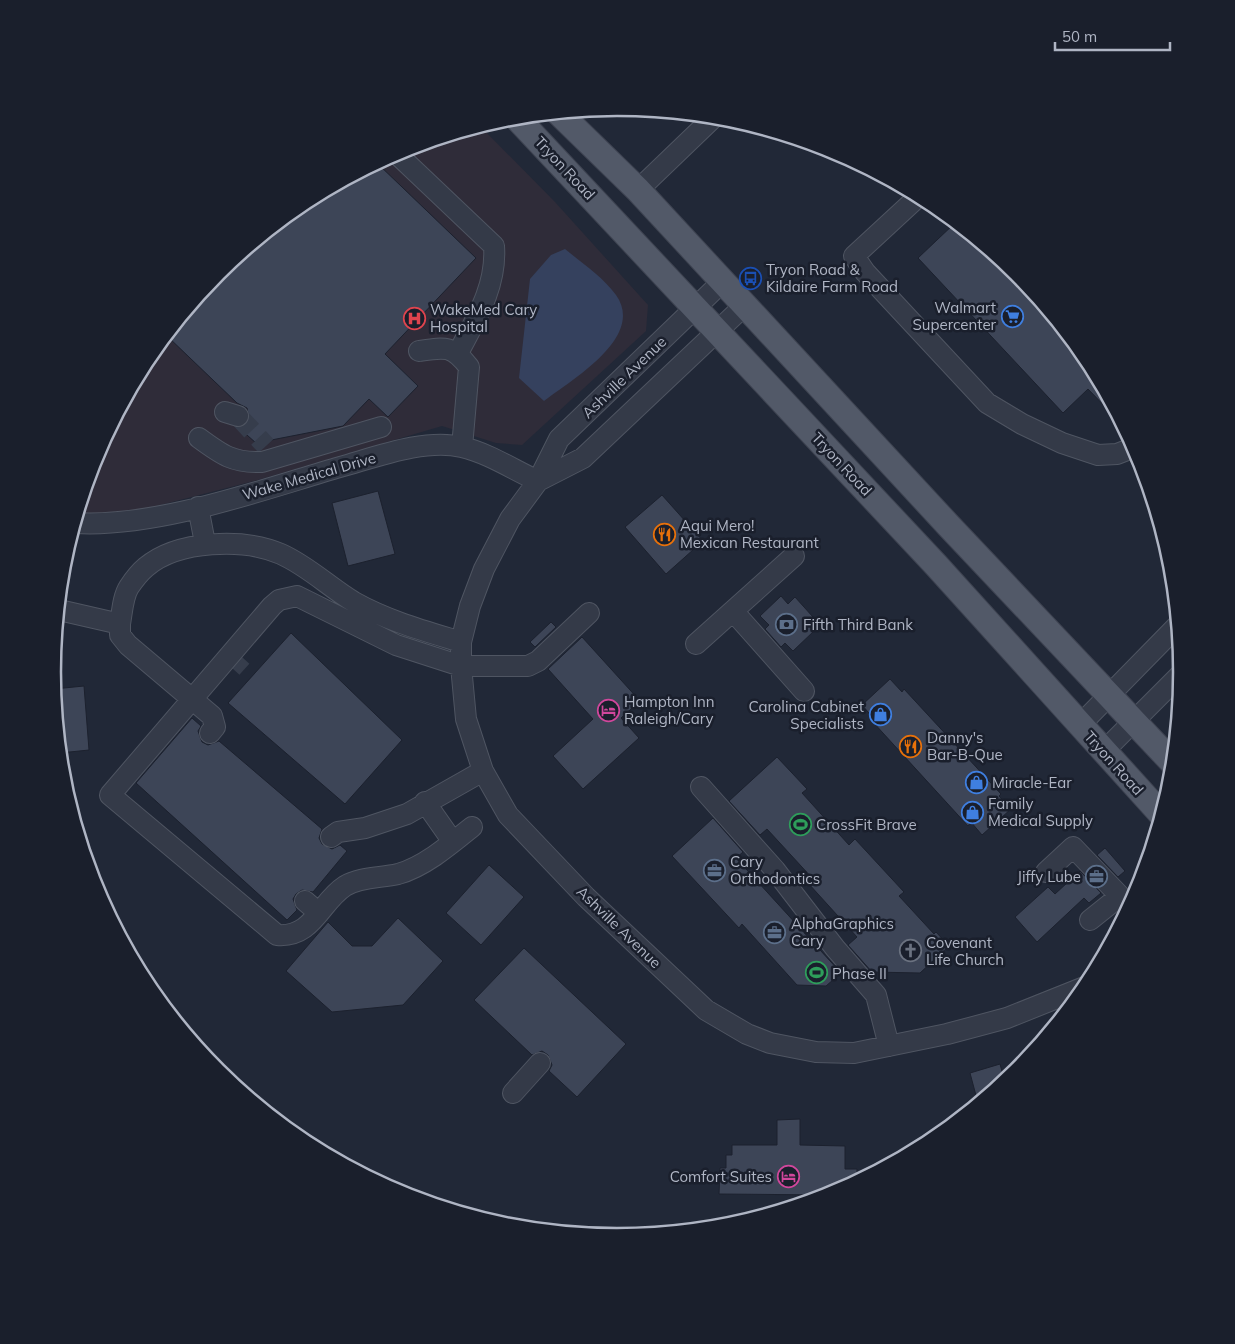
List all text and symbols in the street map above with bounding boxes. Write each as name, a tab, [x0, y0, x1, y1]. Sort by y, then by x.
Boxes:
scale bar	[1055, 20, 1170, 52]
text: 50 m	[1062, 27, 1097, 46]
street label: Tryon Road	[531, 132, 599, 204]
place label: Tryon Road & Kildaire Farm Road	[766, 260, 898, 296]
bus stop icon: Tryon Road & Kildaire Farm Road	[738, 266, 762, 290]
place label: Walmart Supercenter	[912, 298, 997, 334]
place label: WakeMed Cary Hospital	[430, 300, 537, 336]
supermarket icon: Walmart Supercenter	[1000, 304, 1024, 328]
hospital icon: WakeMed Cary Hospital	[402, 306, 426, 330]
street label: Ashville Avenue	[578, 332, 670, 422]
street label: Tryon Road	[808, 428, 876, 500]
street label: Wake Medical Drive	[240, 448, 378, 504]
place label: Aqui Mero! Mexican Restaurant	[680, 516, 819, 552]
restaurant icon: Aqui Mero! Mexican Restaurant	[652, 522, 676, 546]
bank icon: Fifth Third Bank	[775, 612, 799, 636]
place label: Fifth Third Bank	[803, 615, 913, 634]
place label: Hampton Inn Raleigh/Cary	[624, 692, 715, 728]
place label: Carolina Cabinet Specialists	[748, 697, 864, 733]
hotel icon: Hampton Inn Raleigh/Cary	[596, 698, 620, 722]
shop icon: Carolina Cabinet Specialists	[868, 703, 892, 727]
street label: Tryon Road	[1080, 727, 1148, 799]
place label: Danny's Bar-B-Que	[927, 728, 1003, 764]
restaurant icon: Danny's Bar-B-Que	[899, 734, 923, 758]
shop icon: Miracle-Ear	[964, 770, 988, 794]
place label: Miracle-Ear	[992, 773, 1072, 792]
place label: Family Medical Supply	[988, 794, 1093, 830]
shop icon: Family Medical Supply	[960, 800, 984, 824]
sports icon: CrossFit Brave	[788, 812, 812, 836]
place label: CrossFit Brave	[816, 815, 917, 834]
place label: Cary Orthodontics	[730, 852, 820, 888]
office icon: Cary Orthodontics	[702, 858, 726, 882]
office icon: Jiffy Lube	[1085, 864, 1109, 888]
place label: Jiffy Lube	[1017, 867, 1081, 886]
street label: Ashville Avenue	[573, 882, 665, 972]
place label: AlphaGraphics Cary	[791, 914, 894, 950]
office icon: AlphaGraphics Cary	[763, 920, 787, 944]
place label: Covenant Life Church	[926, 933, 1004, 969]
church icon: Covenant Life Church	[898, 939, 922, 963]
sports icon: Phase II	[804, 961, 828, 985]
place label: Phase II	[832, 964, 887, 983]
hotel icon: Comfort Suites	[776, 1164, 800, 1188]
place label: Comfort Suites	[670, 1167, 772, 1186]

